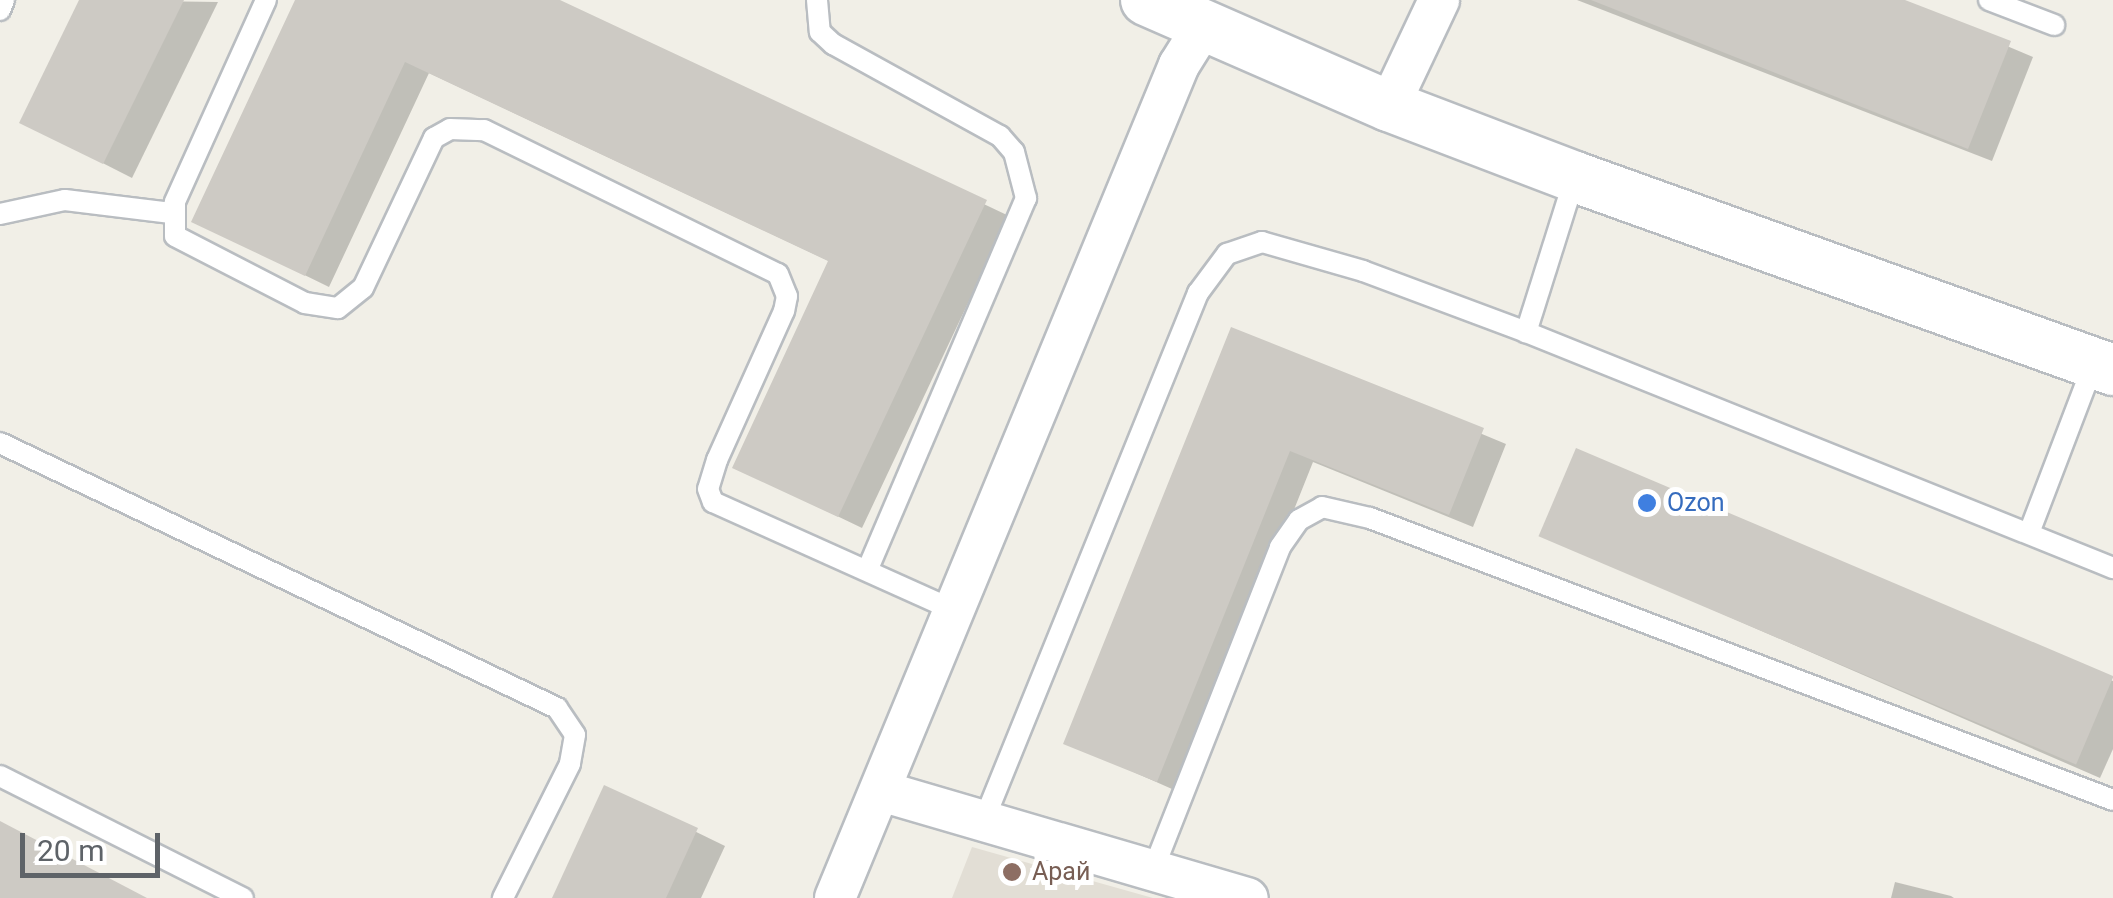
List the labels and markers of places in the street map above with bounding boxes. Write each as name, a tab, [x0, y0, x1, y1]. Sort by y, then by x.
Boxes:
place label: Ozon	[1667, 488, 1724, 518]
marker: Ozon	[1636, 492, 1658, 514]
place label: Арай	[1032, 857, 1090, 887]
marker: Арай	[1001, 861, 1023, 883]

